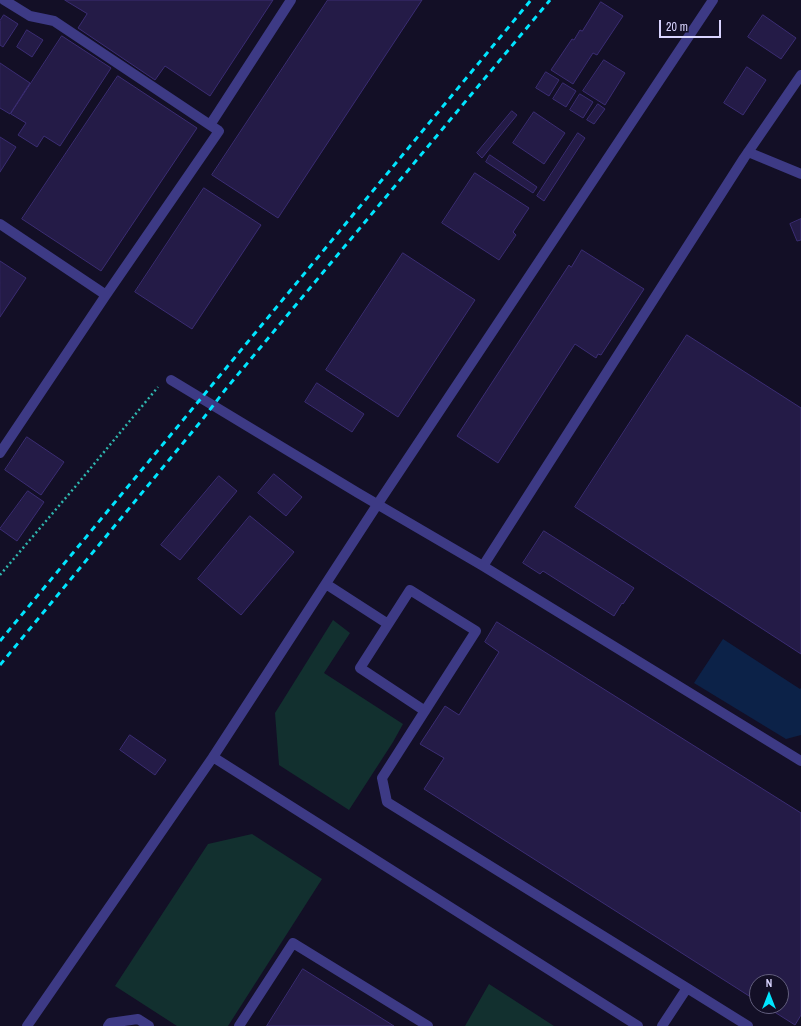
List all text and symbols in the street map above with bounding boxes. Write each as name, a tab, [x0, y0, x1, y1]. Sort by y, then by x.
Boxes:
scale bar	[661, 12, 723, 38]
text: 20 m	[666, 19, 688, 35]
north arrow	[749, 974, 789, 1014]
text: N	[766, 976, 772, 990]

